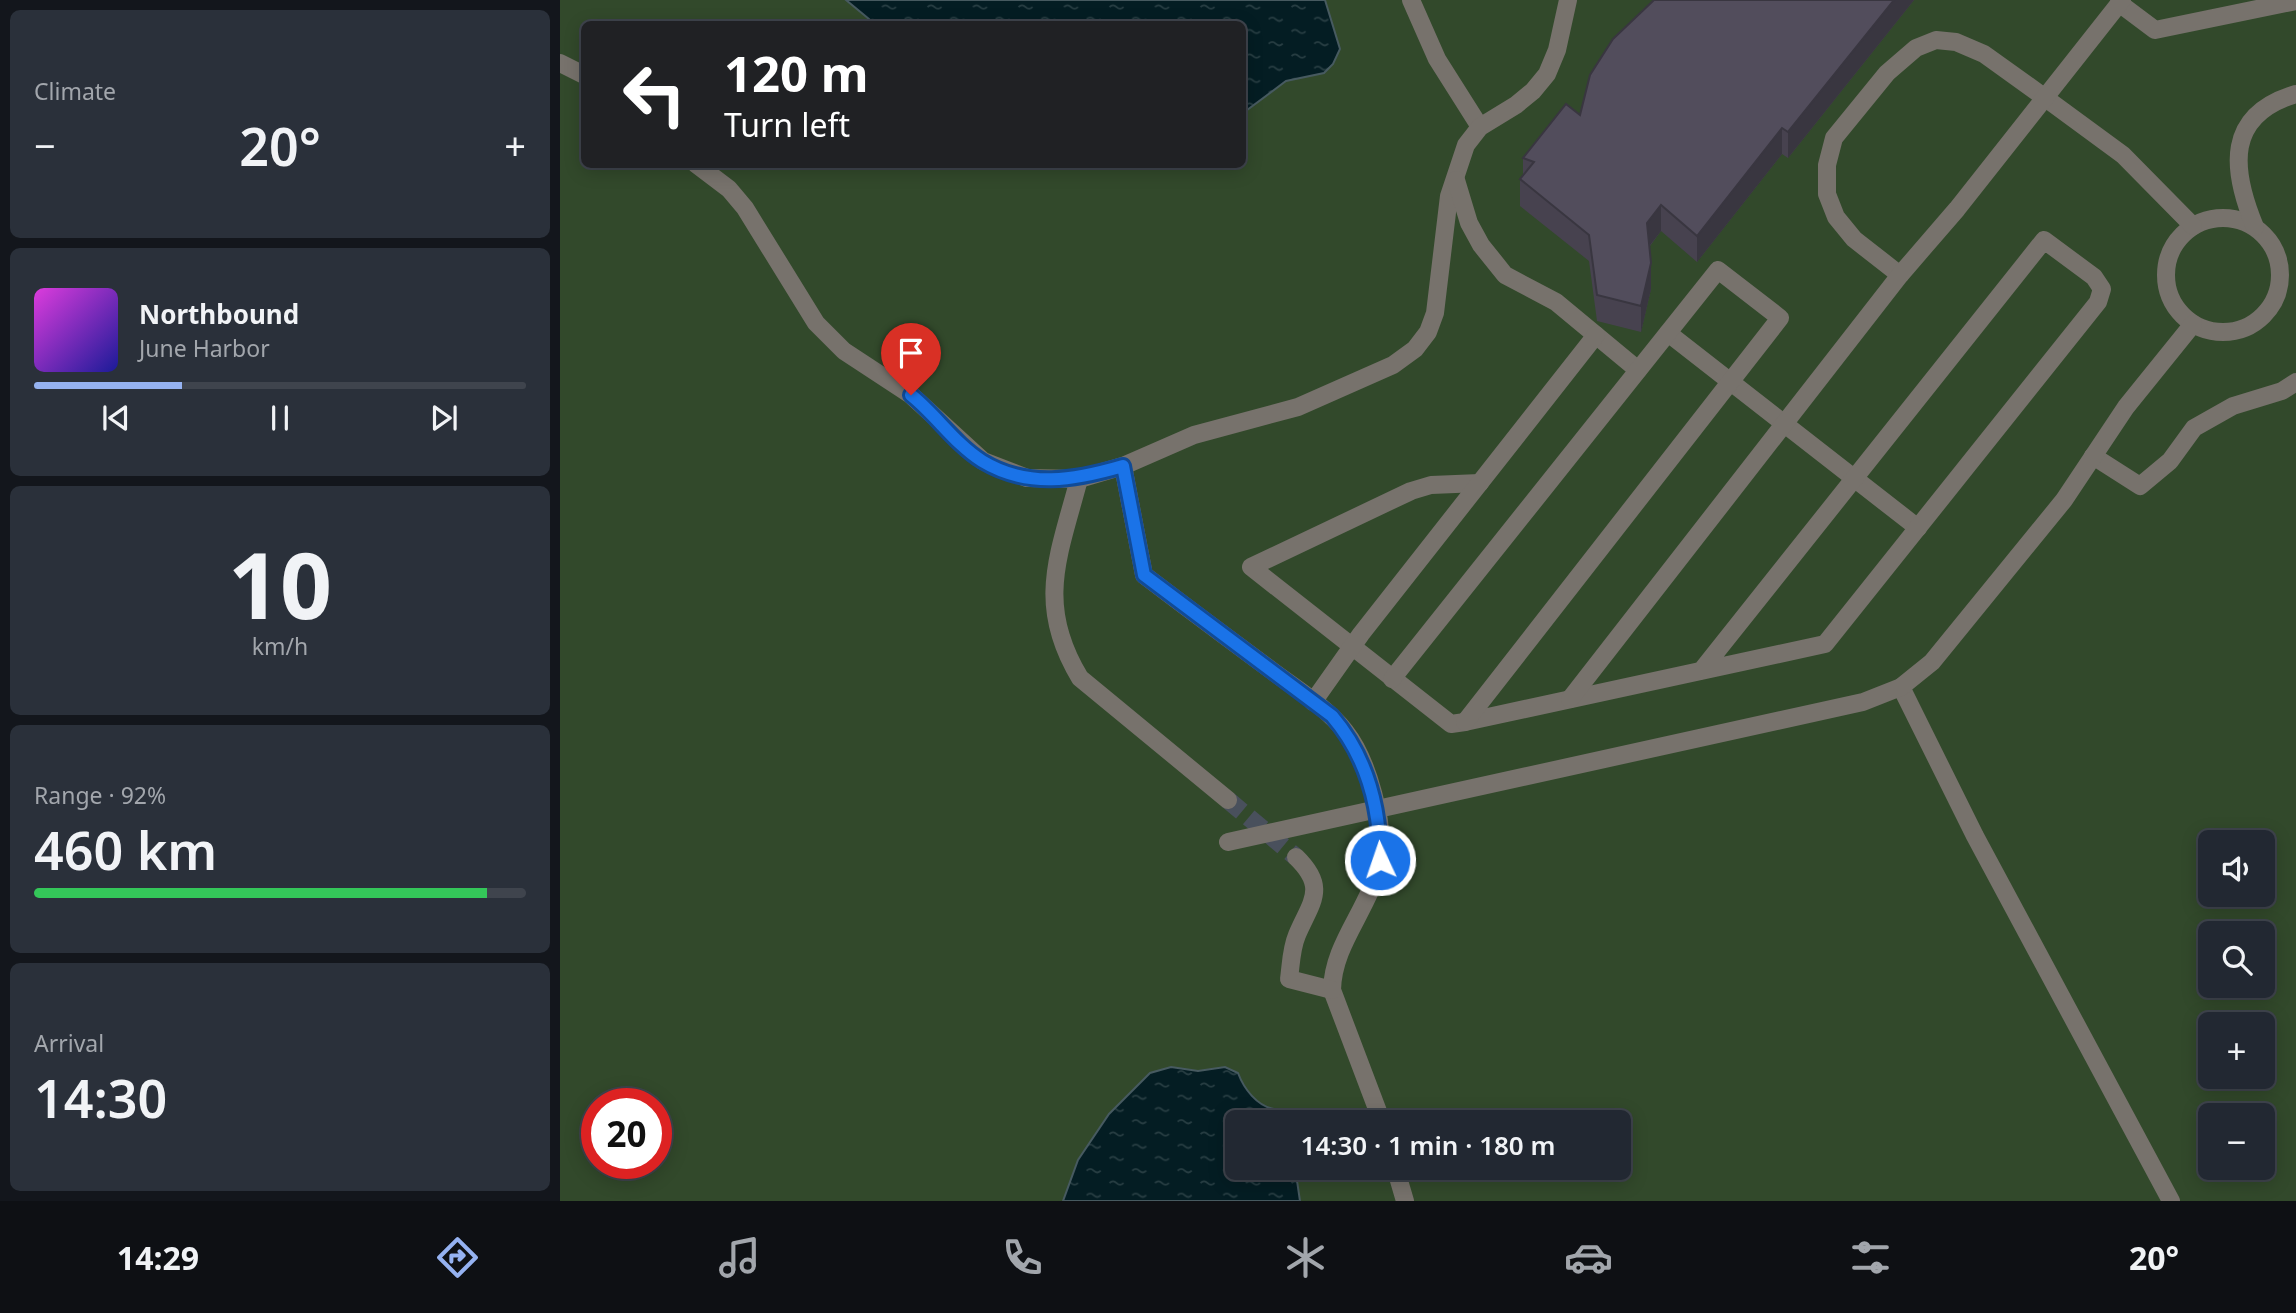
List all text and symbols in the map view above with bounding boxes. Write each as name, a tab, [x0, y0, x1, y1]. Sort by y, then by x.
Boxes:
text: 120 m	[724, 40, 869, 106]
icon: left	[609, 49, 700, 140]
text: Climate	[34, 75, 116, 107]
text: Turn left	[724, 103, 850, 146]
text: 20°	[239, 110, 321, 181]
text: −	[34, 119, 56, 171]
text: +	[504, 119, 526, 171]
text: Northbound	[139, 296, 299, 332]
pin	[881, 323, 941, 395]
text: June Harbor	[139, 332, 270, 364]
icon: arrive	[892, 334, 930, 372]
icon: previous	[97, 399, 135, 437]
icon: pause	[261, 399, 299, 437]
icon: next	[425, 399, 463, 437]
text: 10	[228, 522, 332, 646]
text: km/h	[252, 630, 308, 662]
text: Range · 92%	[34, 779, 166, 811]
text: 460 km	[34, 814, 217, 885]
position arrow	[1343, 823, 1417, 897]
map controls	[2198, 830, 2275, 1180]
button: sound	[2198, 830, 2275, 907]
button: search	[2198, 921, 2275, 998]
button: +	[2198, 1012, 2275, 1089]
text: Arrival	[34, 1027, 104, 1059]
text: 14:30	[34, 1062, 167, 1133]
speed limit sign: 20	[581, 1088, 672, 1179]
button: −	[2198, 1103, 2275, 1180]
text: 14:30 · 1 min · 180 m	[1301, 1127, 1555, 1163]
icon: directions	[433, 1233, 482, 1282]
icon: music	[715, 1233, 764, 1282]
icon: phone	[998, 1233, 1047, 1282]
icon: climate	[1281, 1233, 1330, 1282]
icon: car	[1564, 1233, 1613, 1282]
icon: filters	[1846, 1233, 1895, 1282]
text: 14:29	[117, 1236, 199, 1279]
text: 20°	[2129, 1236, 2179, 1279]

